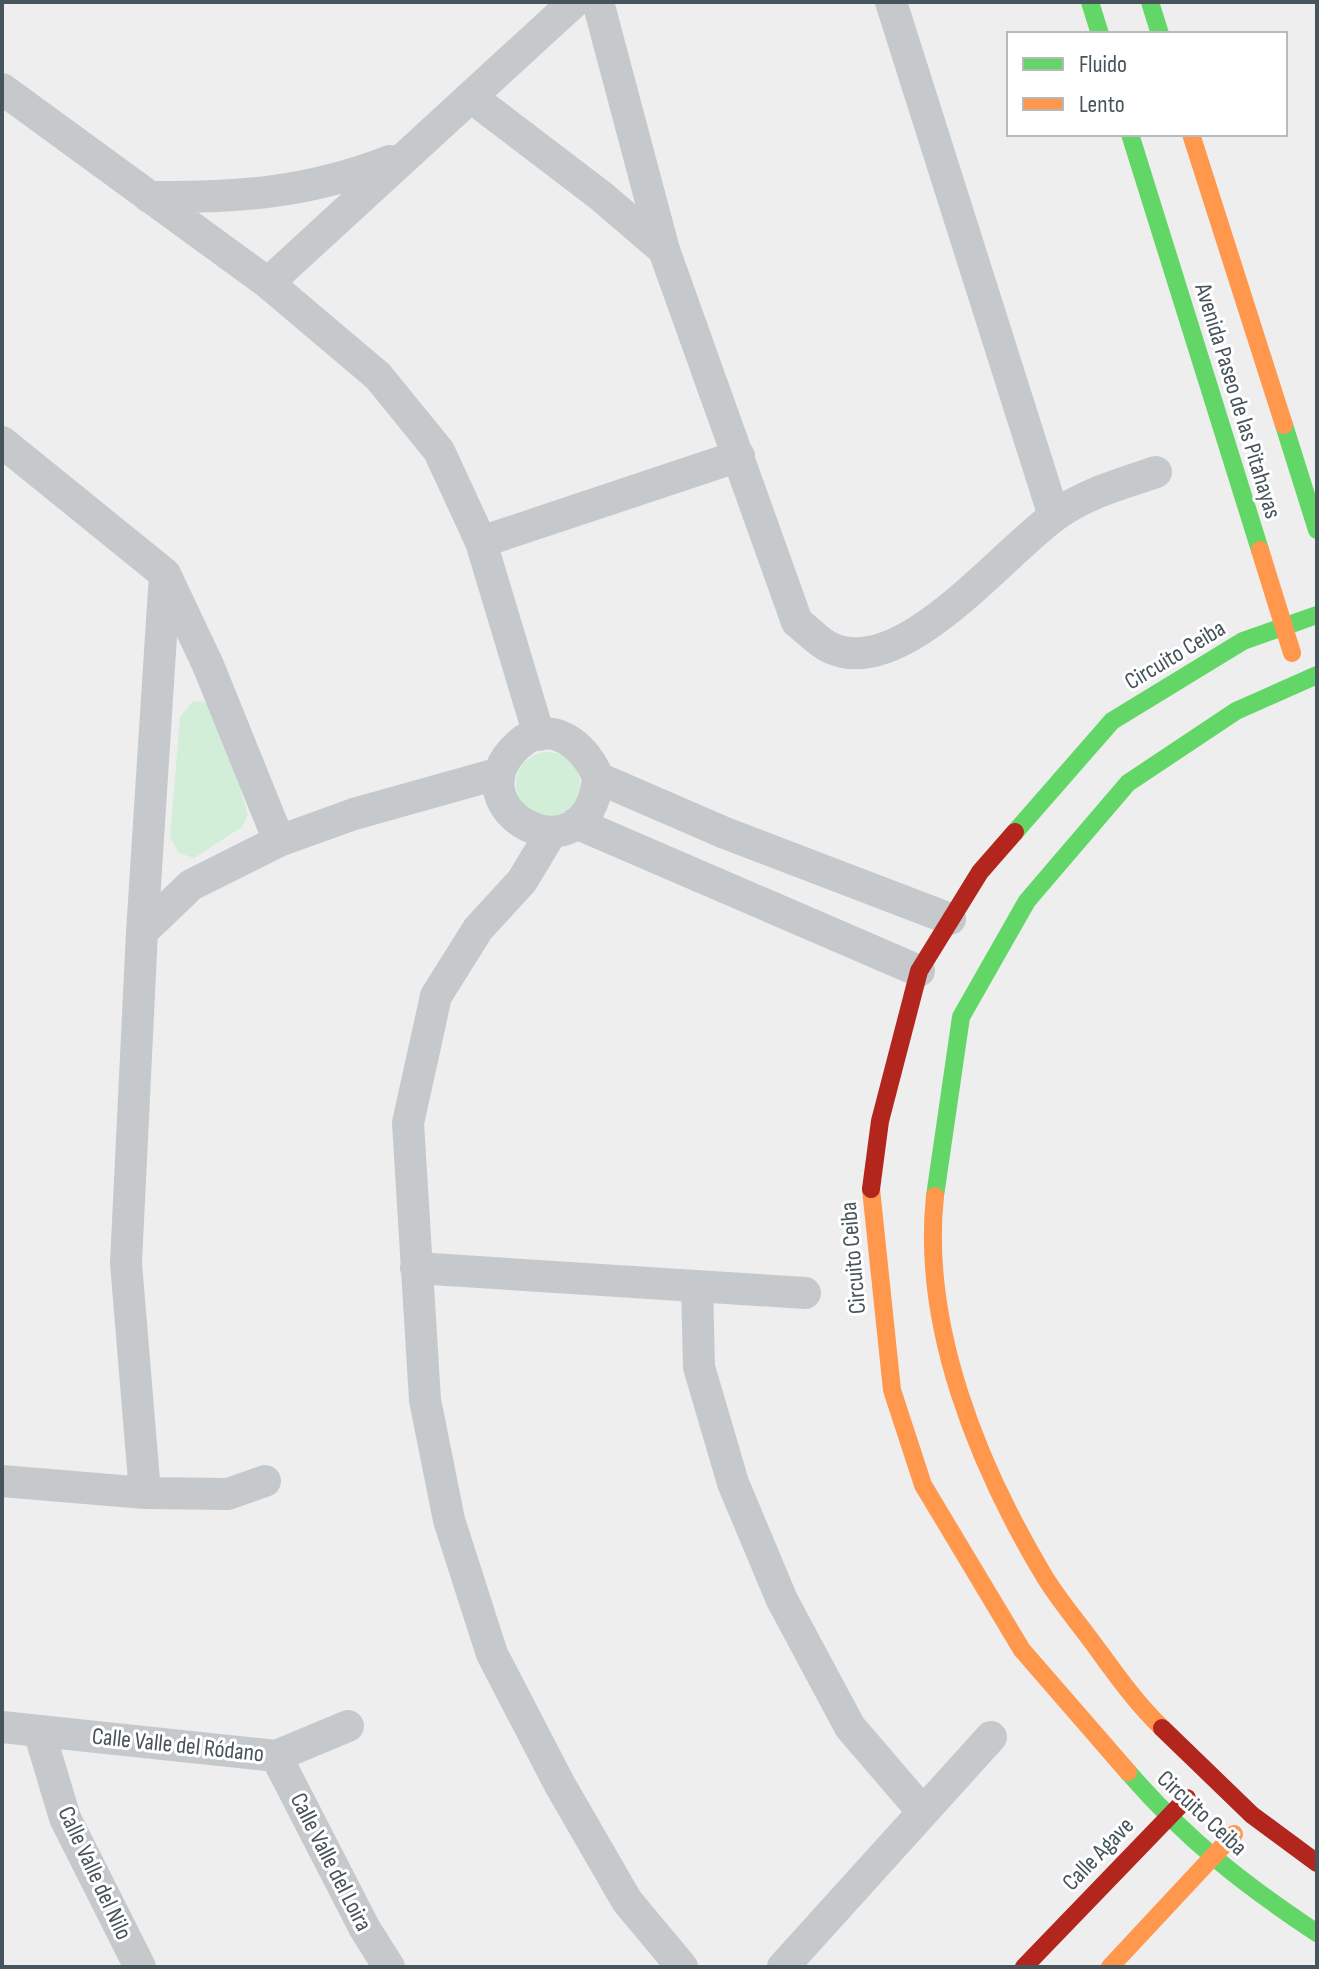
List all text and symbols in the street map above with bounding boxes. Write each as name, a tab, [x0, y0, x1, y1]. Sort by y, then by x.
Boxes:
legend	[1007, 32, 1287, 136]
text: Fluido	[1079, 50, 1127, 79]
text: Lento	[1079, 90, 1125, 119]
street label: Avenida Paseo de las Pitahayas	[1188, 279, 1288, 522]
street label: Circuito Ceiba	[1119, 614, 1231, 696]
street label: Circuito Ceiba	[834, 1201, 872, 1315]
street label: Calle Valle del Ródano	[91, 1722, 265, 1768]
street label: Circuito Ceiba	[1151, 1764, 1253, 1862]
street label: Calle Valle del Loira	[284, 1788, 378, 1936]
street label: Calle Valle del Nilo	[52, 1802, 138, 1944]
street label: Calle Agave	[1056, 1811, 1140, 1897]

